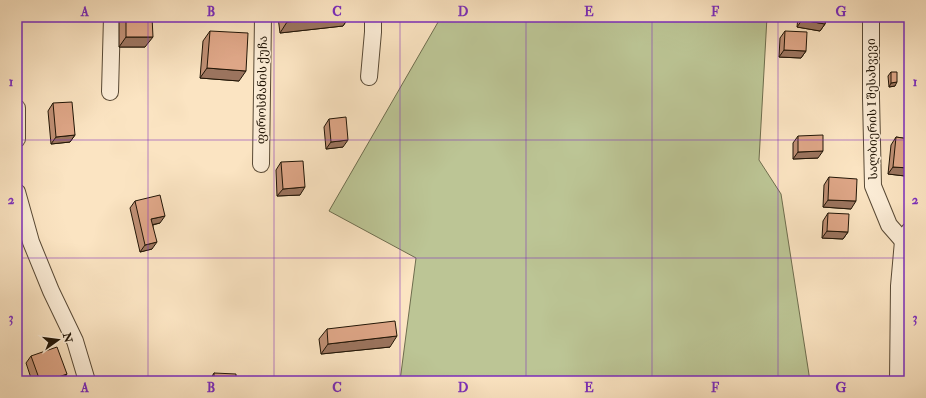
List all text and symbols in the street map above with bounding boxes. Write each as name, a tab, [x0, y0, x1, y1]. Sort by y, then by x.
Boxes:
text: A	[80, 4, 90, 20]
text: B	[207, 4, 215, 20]
text: C	[332, 4, 342, 20]
text: D	[458, 4, 469, 20]
text: E	[584, 4, 594, 20]
text: F	[711, 4, 720, 20]
text: G	[836, 4, 847, 20]
street label: ფიროსმანის ქუჩა	[254, 36, 271, 144]
street label: სალბიერის I შესახვევი	[864, 38, 881, 180]
text: 1	[9, 74, 14, 90]
text: 1	[913, 74, 918, 90]
text: 2	[8, 192, 15, 208]
text: 2	[912, 192, 919, 208]
text: 3	[9, 310, 14, 326]
text: 3	[913, 310, 918, 326]
north arrow	[38, 320, 78, 360]
text: N	[59, 330, 75, 345]
text: A	[80, 380, 90, 396]
text: B	[207, 380, 215, 396]
text: C	[332, 380, 342, 396]
text: D	[458, 380, 469, 396]
text: E	[584, 380, 594, 396]
text: F	[711, 380, 720, 396]
text: G	[836, 380, 847, 396]

